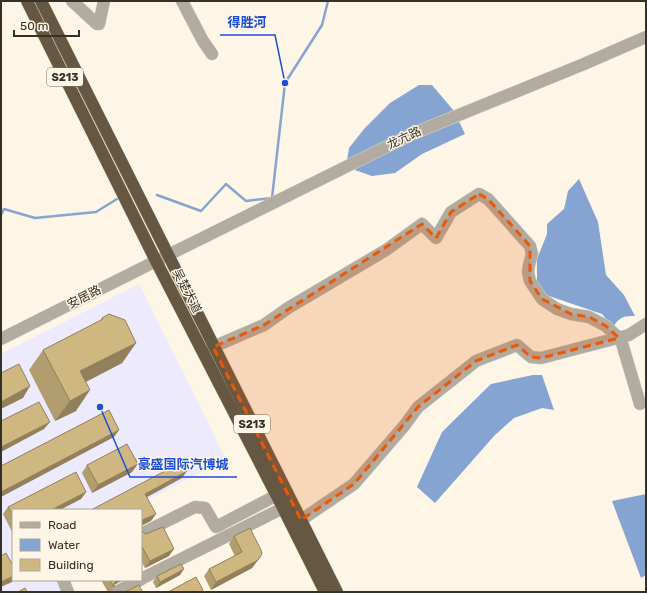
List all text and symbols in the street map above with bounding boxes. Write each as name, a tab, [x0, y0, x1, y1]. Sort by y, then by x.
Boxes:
callout: 得胜河	[220, 10, 275, 35]
scale bar	[14, 12, 79, 38]
text: 得胜河	[227, 15, 267, 30]
text: 50 m	[20, 19, 48, 33]
road number: S213	[47, 68, 83, 86]
street label: 龙亢路	[385, 124, 423, 152]
street label: 吴楚大道	[170, 266, 204, 316]
street label: 安居路	[65, 283, 103, 311]
road number: S213	[234, 415, 270, 433]
callout: 豪盛国际汽博城	[130, 452, 237, 477]
text: 豪盛国际汽博城	[137, 457, 229, 472]
legend	[12, 509, 142, 581]
text: Road	[48, 518, 76, 532]
text: Water	[48, 538, 80, 552]
text: Building	[48, 558, 94, 572]

